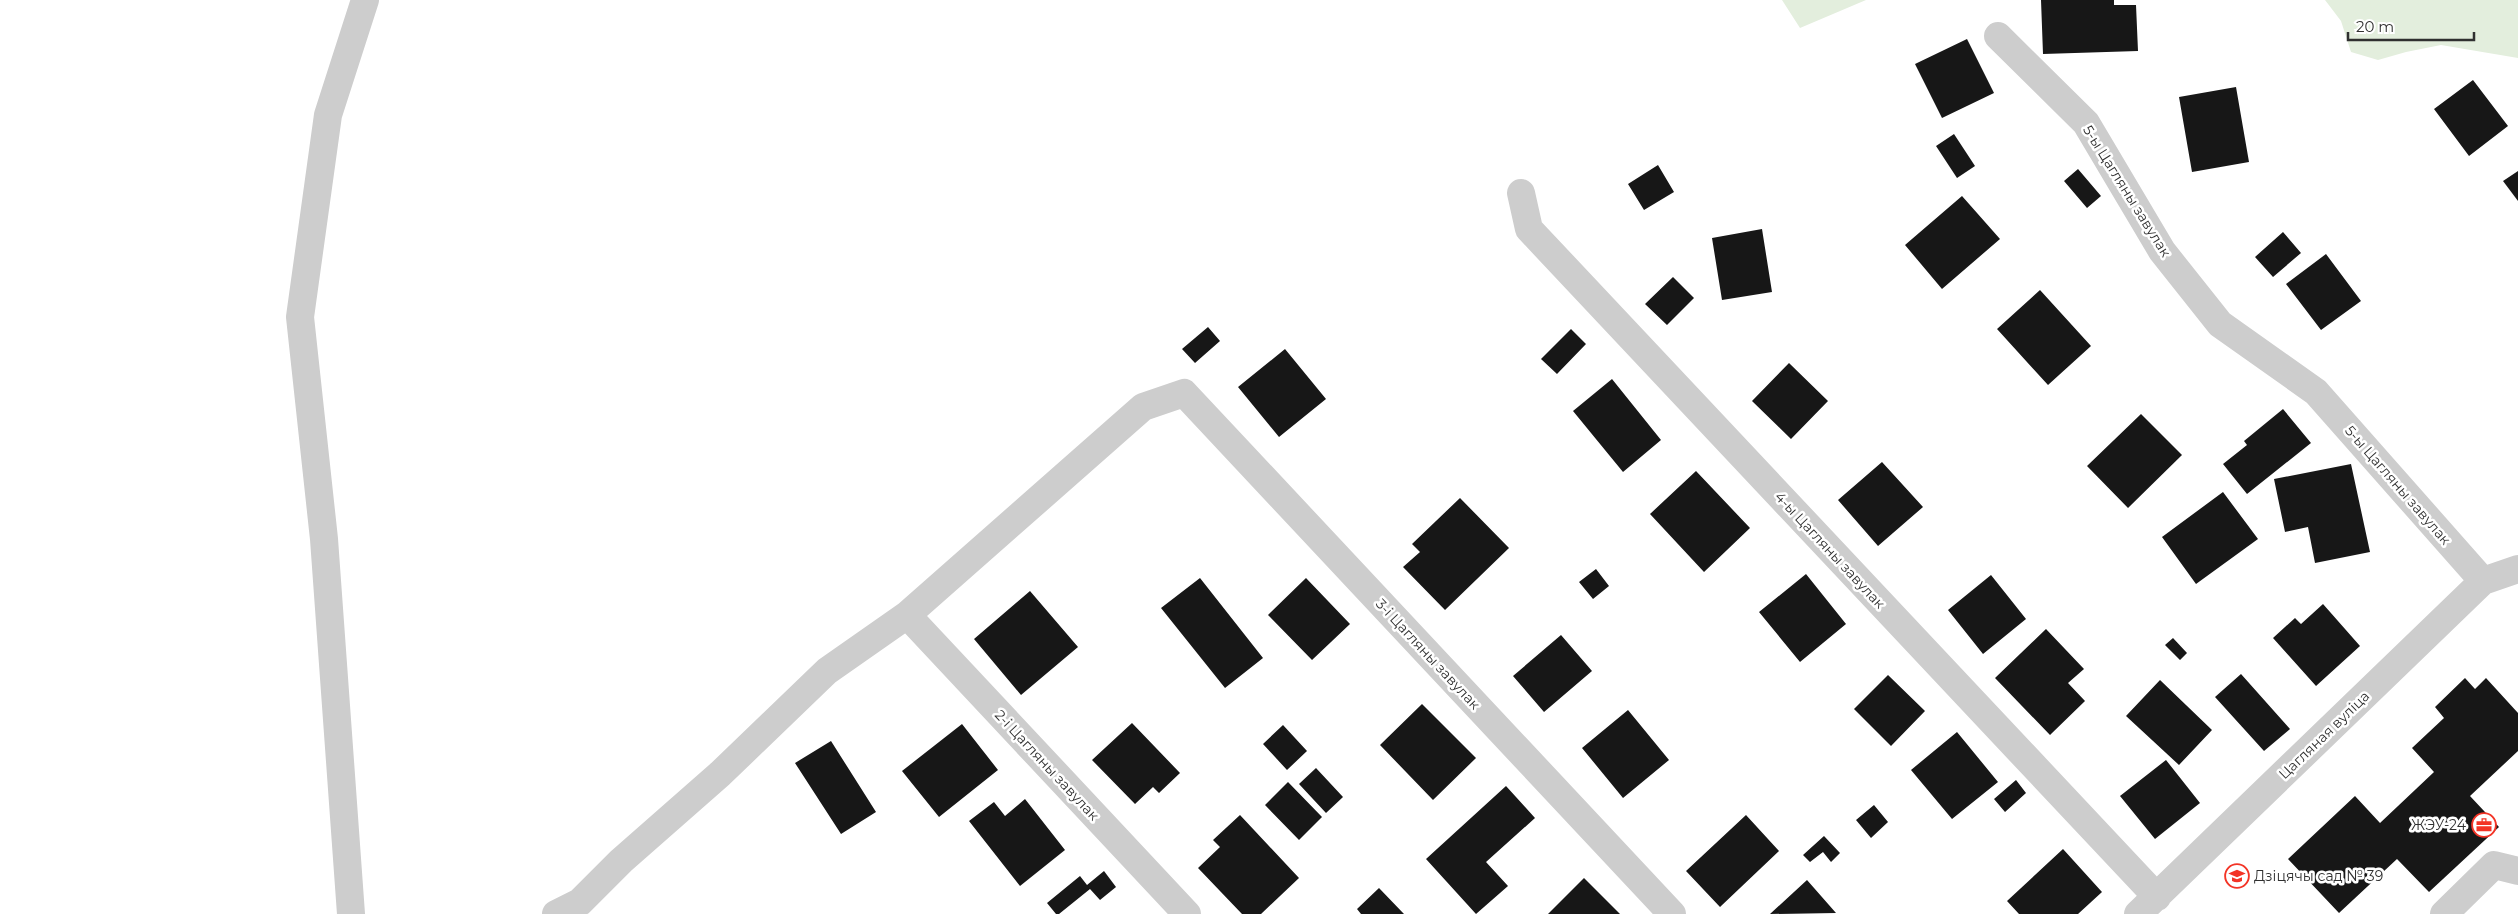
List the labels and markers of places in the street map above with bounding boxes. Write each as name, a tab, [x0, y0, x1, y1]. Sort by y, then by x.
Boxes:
office icon: ЖЭУ-24	[2471, 812, 2497, 838]
place label: ЖЭУ-24	[2411, 816, 2467, 834]
school or university icon: Дзіцячы сад № 39	[2224, 863, 2250, 889]
place label: Дзіцячы сад № 39	[2254, 867, 2383, 885]

